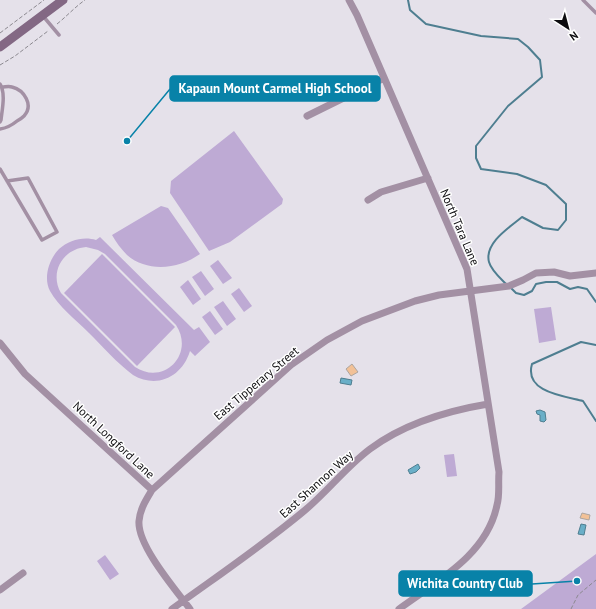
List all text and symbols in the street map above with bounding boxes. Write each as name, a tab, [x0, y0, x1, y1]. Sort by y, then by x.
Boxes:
north arrow	[548, 8, 588, 48]
text: N	[567, 28, 581, 44]
callout: Kapaun Mount Carmel High School	[170, 76, 380, 101]
text: Kapaun Mount Carmel High School	[178, 80, 372, 97]
street label: North Tara Lane	[437, 187, 483, 267]
street label: East Tipperary Street	[210, 343, 302, 423]
street label: North Longford Lane	[70, 398, 158, 482]
street label: East Shannon Way	[276, 447, 356, 521]
callout: Wichita Country Club	[399, 571, 532, 596]
text: Wichita Country Club	[407, 575, 523, 592]

